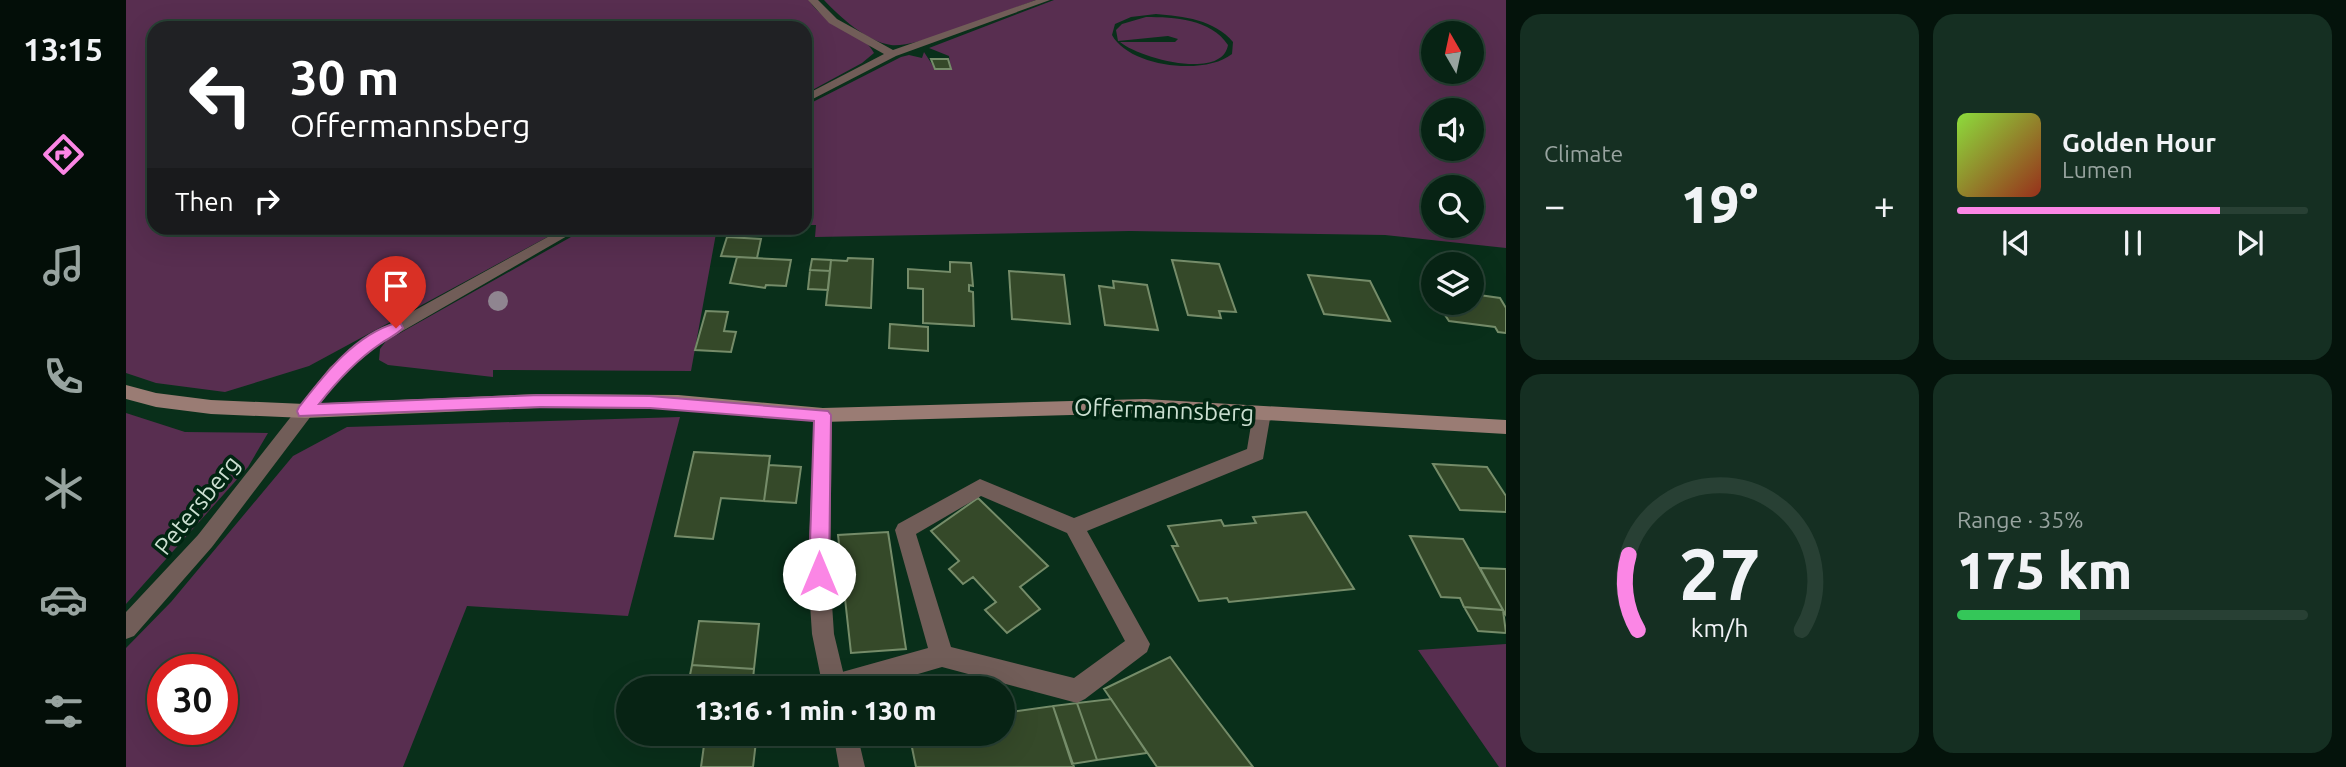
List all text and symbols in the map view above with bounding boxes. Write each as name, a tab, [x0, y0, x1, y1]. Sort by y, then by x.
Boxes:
north arrow	[1421, 21, 1484, 84]
map controls	[1421, 21, 1484, 315]
text: 13:15	[23, 31, 103, 67]
icon: left	[175, 49, 266, 140]
text: 30 m	[290, 49, 399, 104]
button: sound	[1421, 98, 1484, 161]
text: Offermannsberg	[290, 107, 530, 143]
text: Golden Hour	[2062, 128, 2216, 157]
icon: directions	[39, 130, 88, 179]
text: Climate	[1544, 141, 1623, 166]
text: Lumen	[2062, 157, 2133, 182]
button: search	[1421, 175, 1484, 238]
text: 19°	[1681, 175, 1758, 233]
icon: right	[248, 182, 286, 220]
text: −	[1544, 184, 1565, 226]
text: +	[1874, 184, 1895, 226]
text: Then	[175, 187, 234, 216]
icon: previous	[1997, 224, 2035, 262]
icon: pause	[2114, 224, 2152, 262]
icon: next	[2231, 224, 2269, 262]
icon: music	[39, 241, 88, 290]
button: layers	[1421, 252, 1484, 315]
pin	[366, 256, 426, 328]
icon: arrive	[377, 267, 415, 305]
icon: phone	[39, 352, 88, 401]
street label: Offermannsberg	[1073, 393, 1255, 427]
street label: Petersberg	[149, 450, 245, 560]
icon: climate	[39, 464, 88, 513]
text: Range · 35%	[1957, 507, 2084, 532]
text: 27	[1678, 532, 1761, 614]
position arrow	[782, 537, 856, 611]
text: 175 km	[1957, 541, 2132, 599]
icon: car	[39, 575, 88, 624]
text: km/h	[1691, 613, 1748, 641]
speed limit sign: 30	[147, 654, 238, 745]
icon: filters	[39, 687, 88, 736]
text: 13:16 · 1 min · 130 m	[695, 696, 936, 725]

